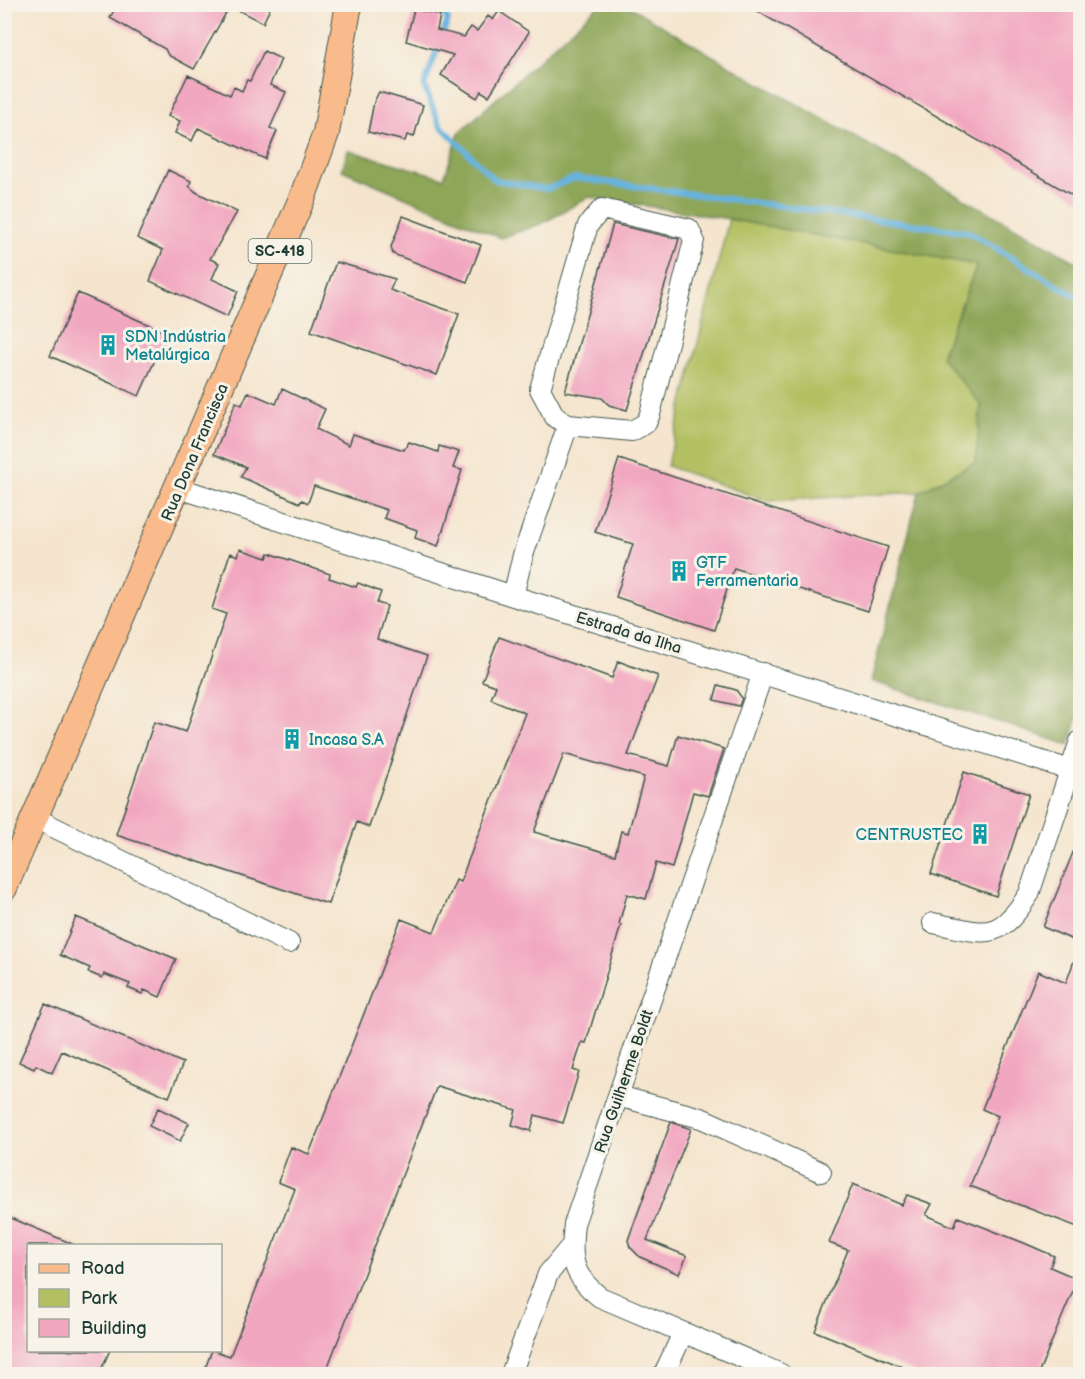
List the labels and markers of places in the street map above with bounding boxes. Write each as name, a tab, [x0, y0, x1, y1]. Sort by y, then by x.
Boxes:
place label: SDN Indústria Metalúrgica	[125, 328, 226, 365]
building icon: SDN Indústria Metalúrgica	[96, 333, 120, 357]
place label: GTF Ferramentaria	[696, 554, 799, 591]
building icon: GTF Ferramentaria	[667, 559, 691, 583]
building icon: Incasa S.A	[280, 727, 304, 751]
place label: Incasa S.A	[309, 731, 384, 750]
building icon: CENTRUSTEC	[968, 822, 992, 846]
place label: CENTRUSTEC	[856, 826, 963, 845]

